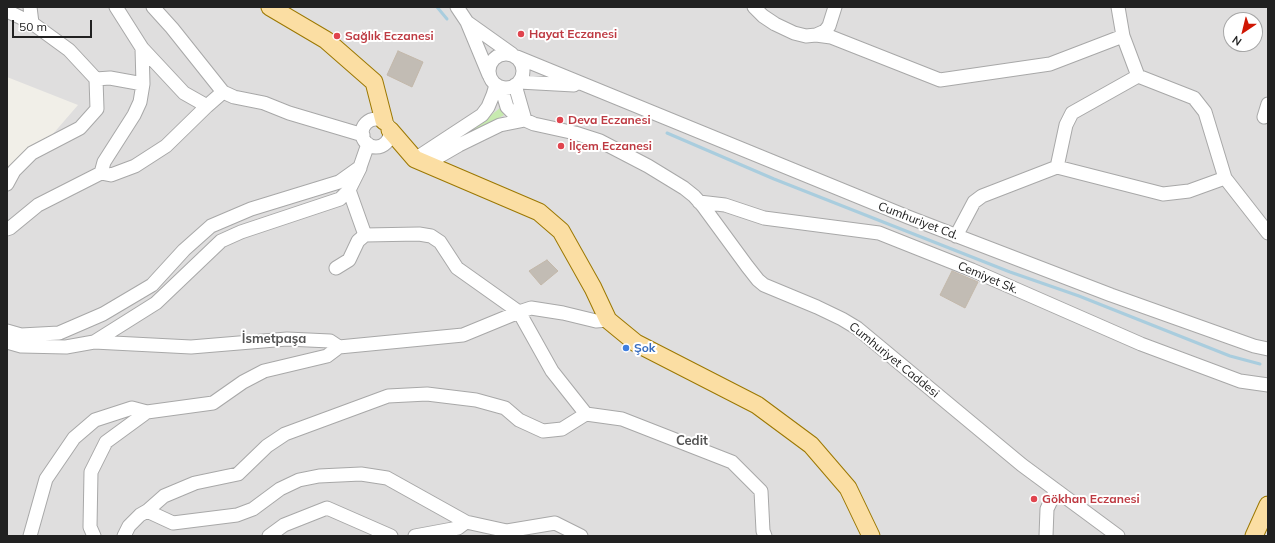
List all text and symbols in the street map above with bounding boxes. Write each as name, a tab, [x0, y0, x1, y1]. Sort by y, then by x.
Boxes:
scale bar	[14, 12, 94, 38]
north arrow	[1223, 12, 1263, 52]
text: 50 m	[19, 19, 47, 34]
place label: Hayat Eczanesi	[529, 27, 617, 41]
place label: Sağlık Eczanesi	[345, 29, 434, 43]
marker: Hayat Eczanesi	[516, 29, 526, 39]
marker: Sağlık Eczanesi	[332, 31, 342, 41]
text: N	[1229, 33, 1244, 49]
place label: Deva Eczanesi	[568, 113, 651, 127]
marker: Deva Eczanesi	[555, 115, 565, 125]
place label: İlçem Eczanesi	[569, 139, 652, 153]
marker: İlçem Eczanesi	[556, 141, 566, 151]
street label: Cumhuriyet Cd.	[876, 199, 960, 243]
street label: Cemiyet Sk.	[956, 259, 1020, 297]
street label: Cumhuriyet Caddesi	[846, 319, 942, 401]
district label: İsmetpaşa	[242, 331, 306, 347]
place label: Şok	[634, 341, 655, 355]
marker: Şok	[621, 343, 631, 353]
district label: Cedit	[676, 433, 708, 449]
place label: Gökhan Eczanesi	[1042, 492, 1140, 506]
marker: Gökhan Eczanesi	[1029, 494, 1039, 504]

